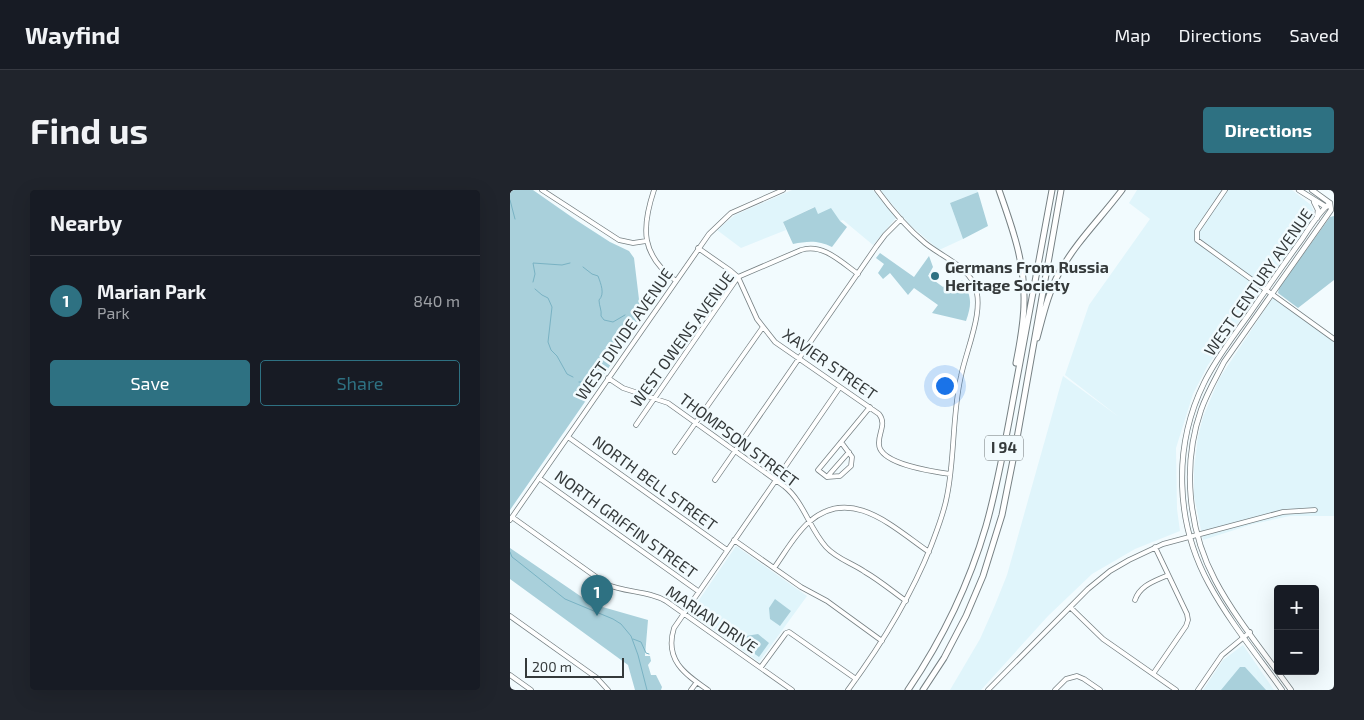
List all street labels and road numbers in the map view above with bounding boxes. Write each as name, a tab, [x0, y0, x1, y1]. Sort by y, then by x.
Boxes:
street label: WEST CENTURY AVENUE	[1199, 204, 1316, 359]
street label: WEST DIVIDE AVENUE	[571, 264, 676, 403]
street label: WEST OWENS AVENUE	[626, 267, 737, 410]
street label: XAVIER STREET	[779, 324, 881, 403]
street label: THOMPSON STREET	[676, 389, 803, 491]
street label: NORTH BELL STREET	[589, 431, 721, 534]
road number: I 94	[985, 436, 1023, 460]
street label: NORTH GRIFFIN STREET	[552, 466, 701, 582]
street label: MARIAN DRIVE	[663, 581, 762, 656]

